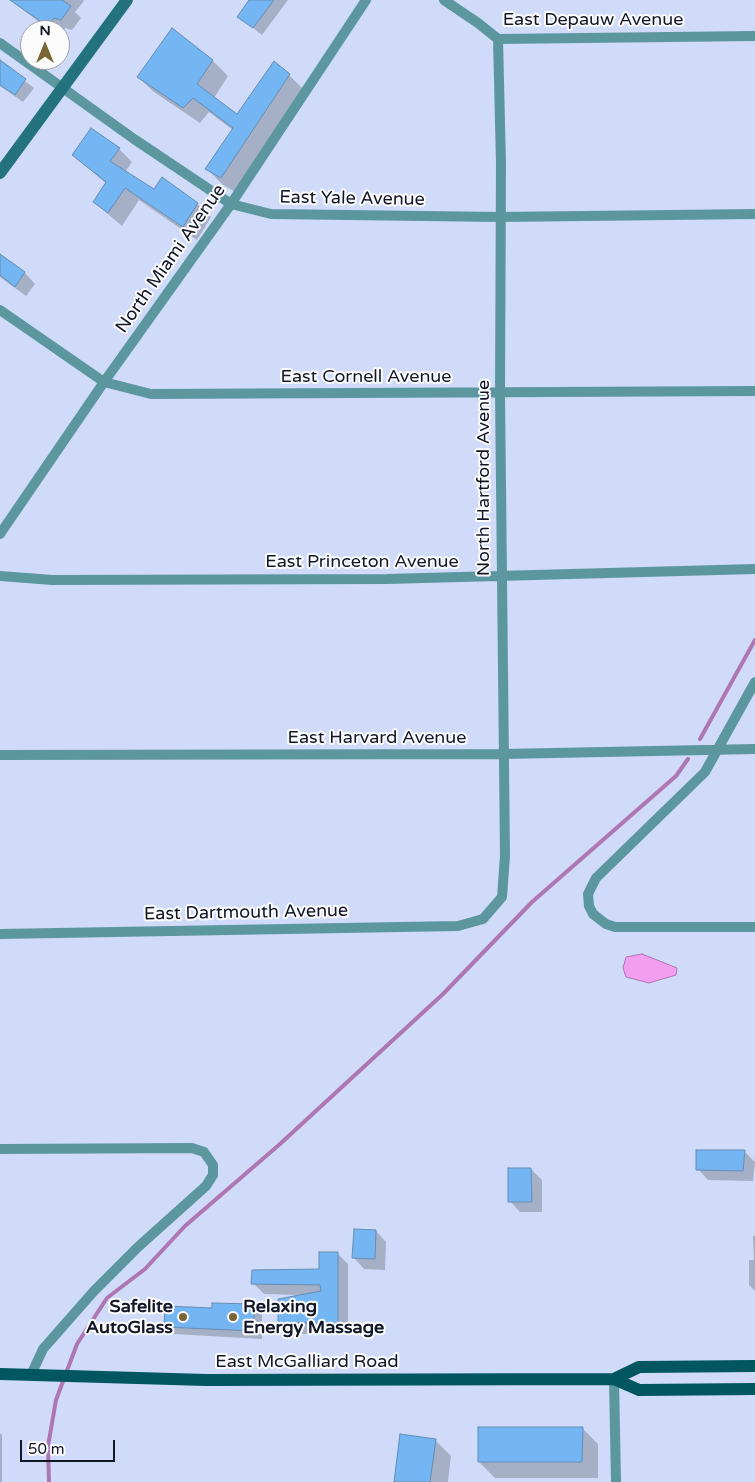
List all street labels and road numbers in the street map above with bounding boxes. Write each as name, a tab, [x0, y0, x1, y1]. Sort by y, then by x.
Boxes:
street label: East Depauw Avenue	[503, 9, 683, 31]
street label: North Miami Avenue	[112, 181, 230, 337]
street label: East Yale Avenue	[279, 187, 425, 211]
street label: East Cornell Avenue	[281, 366, 451, 388]
street label: North Hartford Avenue	[473, 380, 495, 576]
street label: East Princeton Avenue	[265, 551, 459, 573]
street label: East Harvard Avenue	[288, 727, 466, 749]
street label: East Dartmouth Avenue	[144, 900, 348, 926]
street label: East McGalliard Road	[215, 1351, 399, 1373]

